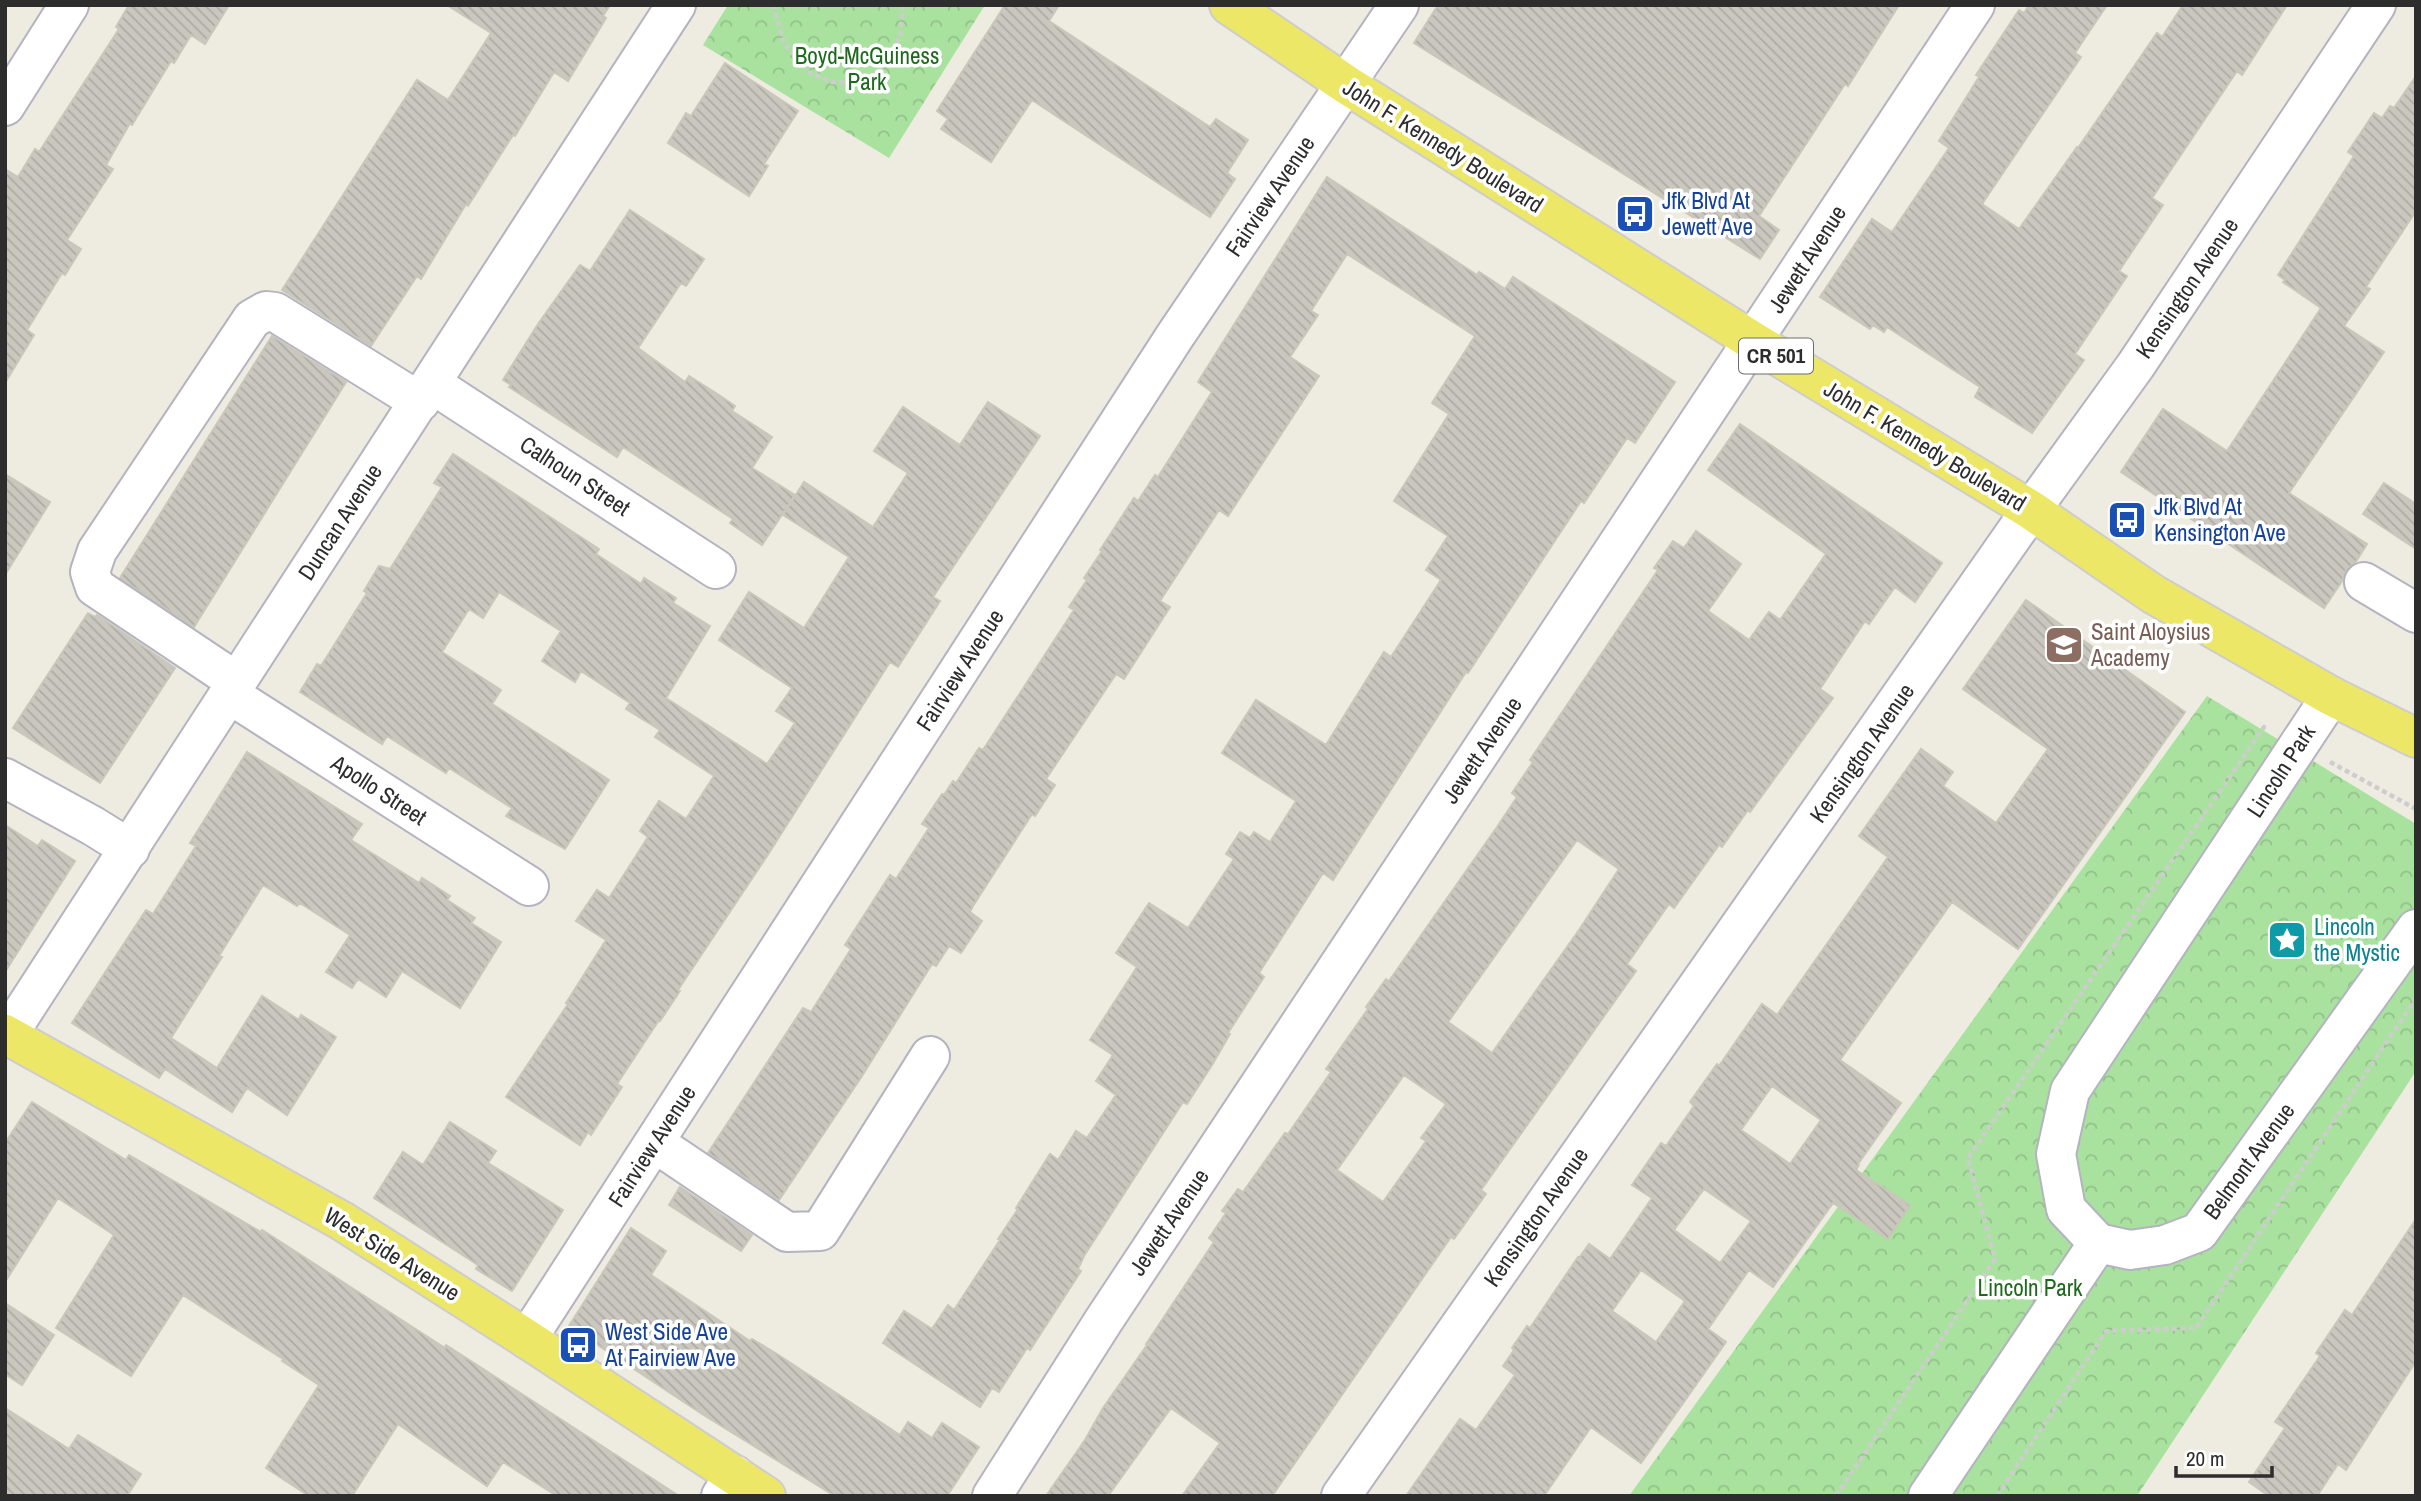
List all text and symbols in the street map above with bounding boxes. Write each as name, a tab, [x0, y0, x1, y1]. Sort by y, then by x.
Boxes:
park label: Boyd-McGuiness Park	[795, 40, 939, 97]
street label: John F. Kennedy Boulevard	[1337, 71, 1549, 220]
street label: Fairview Avenue	[1218, 129, 1321, 262]
place label: Jfk Blvd At Jewett Ave	[1662, 185, 1753, 242]
bus stop icon: Jfk Blvd At Jewett Ave	[1614, 193, 1656, 235]
street label: Jewett Avenue	[1760, 199, 1853, 318]
street label: Kensington Avenue	[2128, 211, 2245, 364]
road number: CR 501	[1739, 338, 1813, 374]
street label: John F. Kennedy Boulevard	[1818, 373, 2032, 518]
street label: Calhoun Street	[514, 428, 636, 523]
street label: Duncan Avenue	[290, 458, 389, 586]
place label: Jfk Blvd At Kensington Ave	[2154, 491, 2286, 548]
bus stop icon: Jfk Blvd At Kensington Ave	[2106, 499, 2148, 541]
street label: Fairview Avenue	[909, 603, 1011, 737]
place label: Saint Aloysius Academy	[2090, 616, 2211, 673]
school or university icon: Saint Aloysius Academy	[2043, 624, 2085, 666]
street label: Kensington Avenue	[1802, 677, 1921, 828]
street label: Jewett Avenue	[1435, 690, 1529, 809]
street label: Lincoln Park	[2239, 718, 2322, 823]
street label: Apollo Street	[325, 747, 433, 832]
place label: Lincoln the Mystic	[2314, 911, 2400, 968]
place icon: Lincoln the Mystic	[2266, 919, 2308, 961]
street label: Fairview Avenue	[601, 1079, 703, 1213]
street label: Belmont Avenue	[2196, 1096, 2301, 1225]
street label: Kensington Avenue	[1476, 1141, 1595, 1292]
street label: Jewett Avenue	[1122, 1162, 1216, 1281]
street label: West Side Avenue	[319, 1199, 466, 1308]
park label: Lincoln Park	[1978, 1272, 2083, 1303]
place label: West Side Ave At Fairview Ave	[604, 1316, 736, 1373]
bus stop icon: West Side Ave At Fairview Ave	[557, 1324, 599, 1366]
scale bar	[2176, 1434, 2272, 1478]
text: 20 m	[2186, 1444, 2224, 1473]

